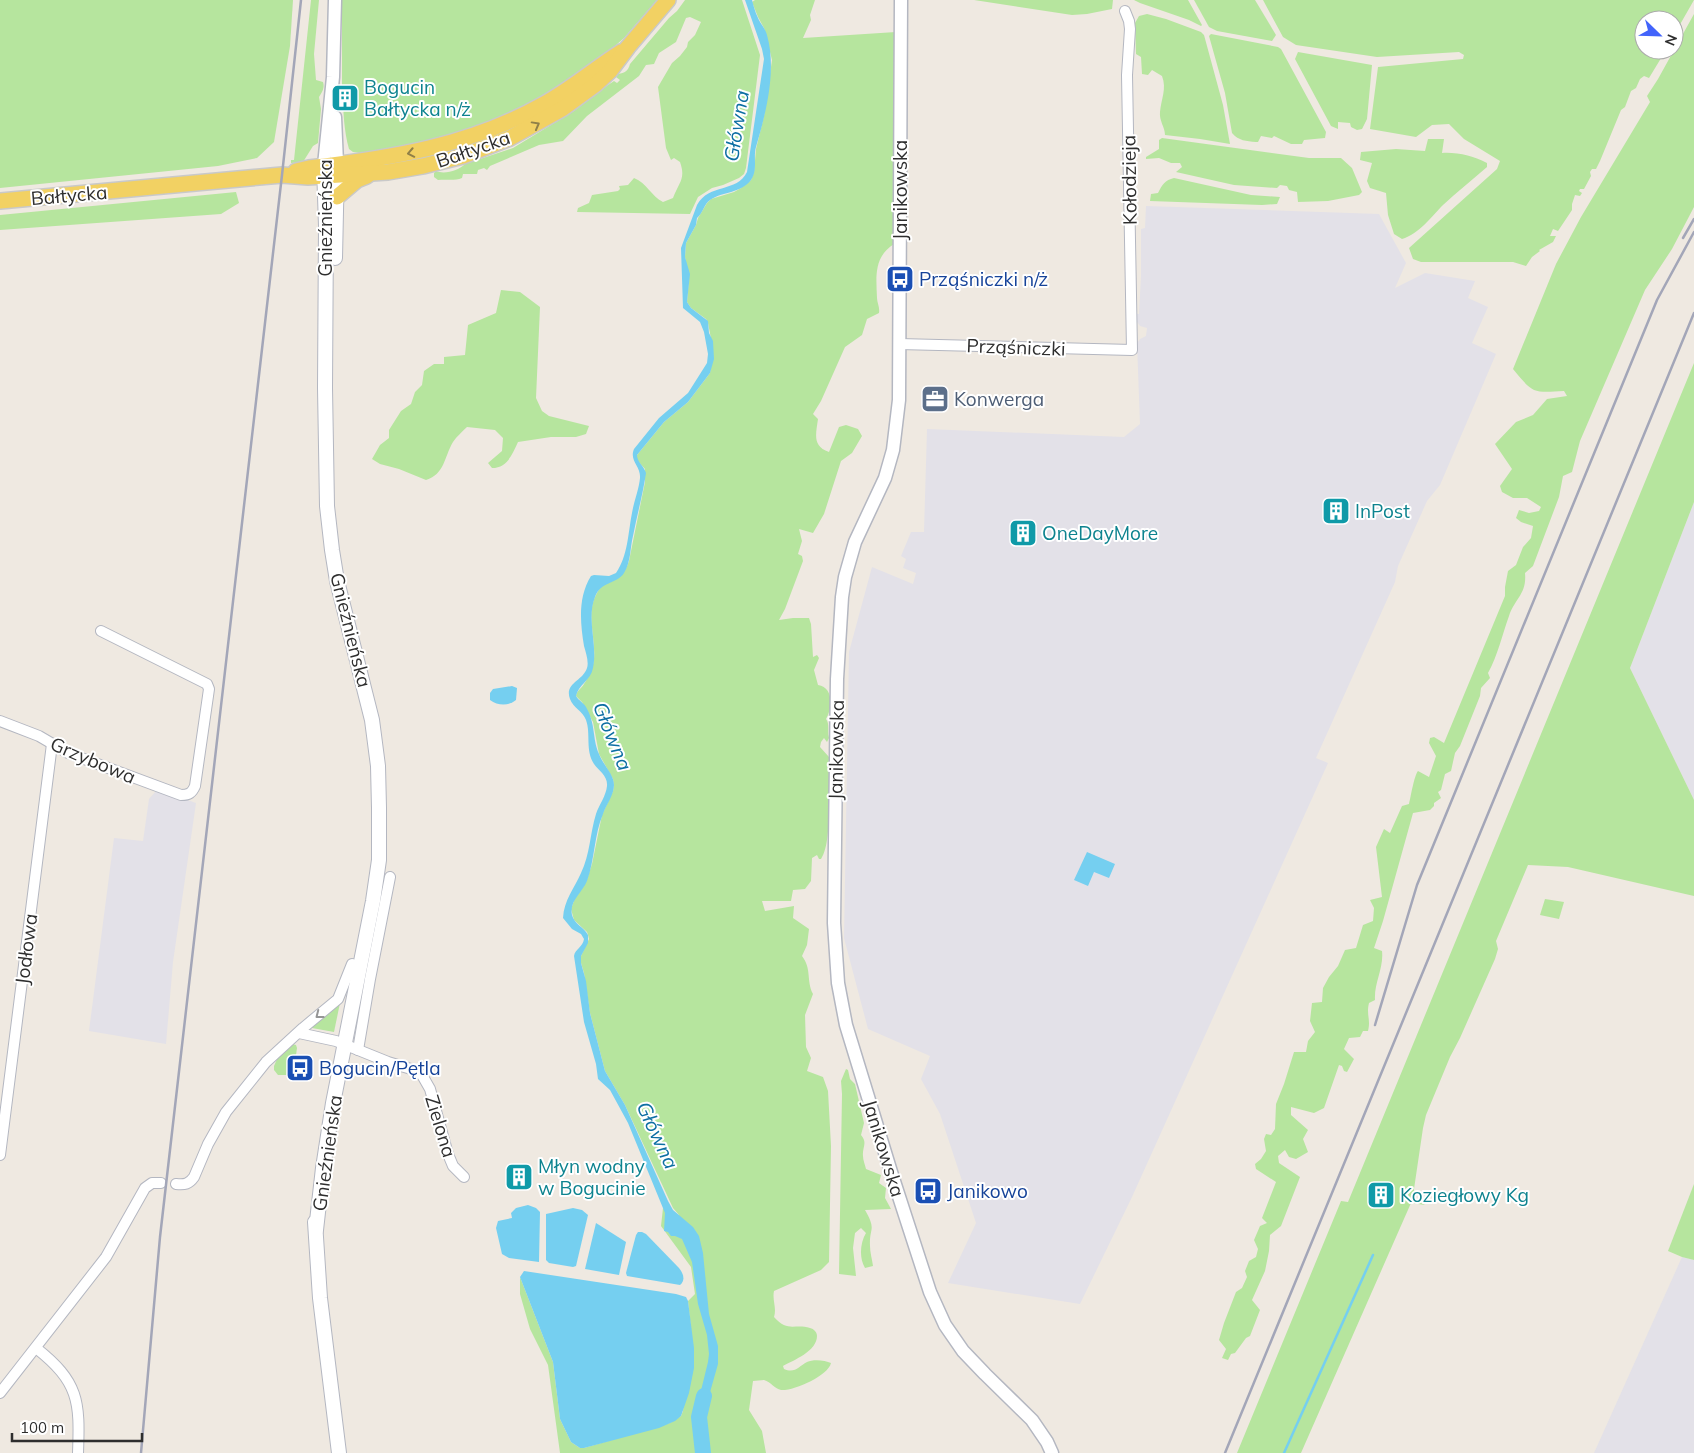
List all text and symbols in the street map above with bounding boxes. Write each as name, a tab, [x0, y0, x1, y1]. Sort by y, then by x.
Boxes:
north arrow	[1634, 10, 1684, 60]
text: N	[1661, 32, 1681, 48]
place label: Bogucin Bałtycka n/ż	[364, 75, 471, 121]
building icon: Bogucin Bałtycka n/ż	[330, 83, 360, 113]
water label: Główna	[718, 89, 754, 163]
one-way arrow	[530, 121, 539, 131]
street label: Bałtycka	[433, 125, 513, 173]
street label: Kołodzieja	[1116, 135, 1142, 225]
street label: Janikowska	[888, 140, 912, 240]
one-way arrow	[406, 147, 415, 157]
street label: Gnieźnieńska	[313, 159, 337, 277]
street label: Bałtycka	[30, 180, 108, 210]
bus stop icon: Prząśniczki n/ż	[885, 264, 915, 294]
place label: Prząśniczki n/ż	[919, 267, 1048, 291]
street label: Prząśniczki	[966, 333, 1066, 361]
office icon: Konwerga	[920, 384, 950, 414]
place label: Konwerga	[954, 387, 1044, 411]
building icon: InPost	[1321, 496, 1351, 526]
place label: InPost	[1355, 499, 1410, 523]
building icon: OneDayMore	[1008, 518, 1038, 548]
place label: OneDayMore	[1042, 521, 1158, 545]
street label: Gnieźnieńska	[325, 570, 377, 690]
water label: Główna	[588, 698, 638, 774]
street label: Janikowska	[823, 700, 849, 800]
street label: Grzybowa	[47, 731, 139, 789]
street label: Jodłowa	[10, 912, 42, 986]
one-way arrow	[315, 1009, 325, 1018]
bus stop icon: Bogucin/Pętla	[285, 1053, 315, 1083]
place label: Bogucin/Pętla	[319, 1056, 441, 1080]
street label: Zielona	[420, 1092, 462, 1160]
street label: Gnieźnieńska	[307, 1093, 347, 1213]
street label: Janikowska	[858, 1096, 910, 1200]
water label: Główna	[632, 1097, 684, 1173]
place label: Młyn wodny w Bogucinie	[538, 1154, 646, 1200]
building icon: Młyn wodny w Bogucinie	[504, 1162, 534, 1192]
bus stop icon: Janikowo	[913, 1176, 943, 1206]
place label: Janikowo	[947, 1179, 1028, 1203]
building icon: Koziegłowy Kg	[1366, 1180, 1396, 1210]
place label: Koziegłowy Kg	[1400, 1183, 1529, 1207]
scale bar	[12, 1410, 142, 1442]
text: 100 m	[20, 1418, 64, 1437]

